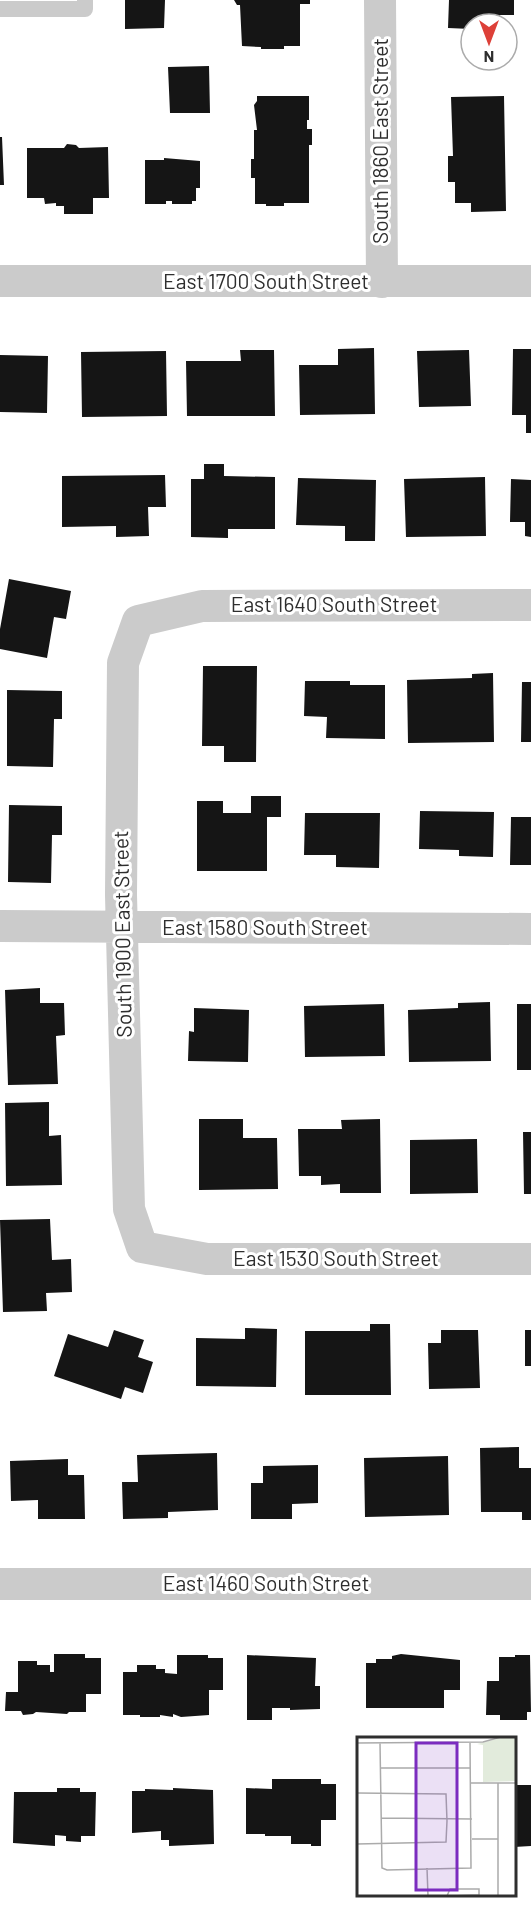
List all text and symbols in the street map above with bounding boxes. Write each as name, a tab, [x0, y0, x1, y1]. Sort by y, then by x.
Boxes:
north arrow	[459, 12, 519, 72]
street label: South 1860 East Street	[367, 38, 392, 244]
text: N	[484, 48, 494, 67]
street label: East 1700 South Street	[163, 268, 369, 293]
street label: East 1640 South Street	[231, 591, 437, 616]
street label: South 1900 East Street	[107, 830, 136, 1038]
street label: East 1580 South Street	[162, 914, 368, 939]
street label: East 1530 South Street	[233, 1245, 439, 1270]
street label: East 1460 South Street	[163, 1570, 369, 1595]
inset map	[357, 1737, 516, 1896]

